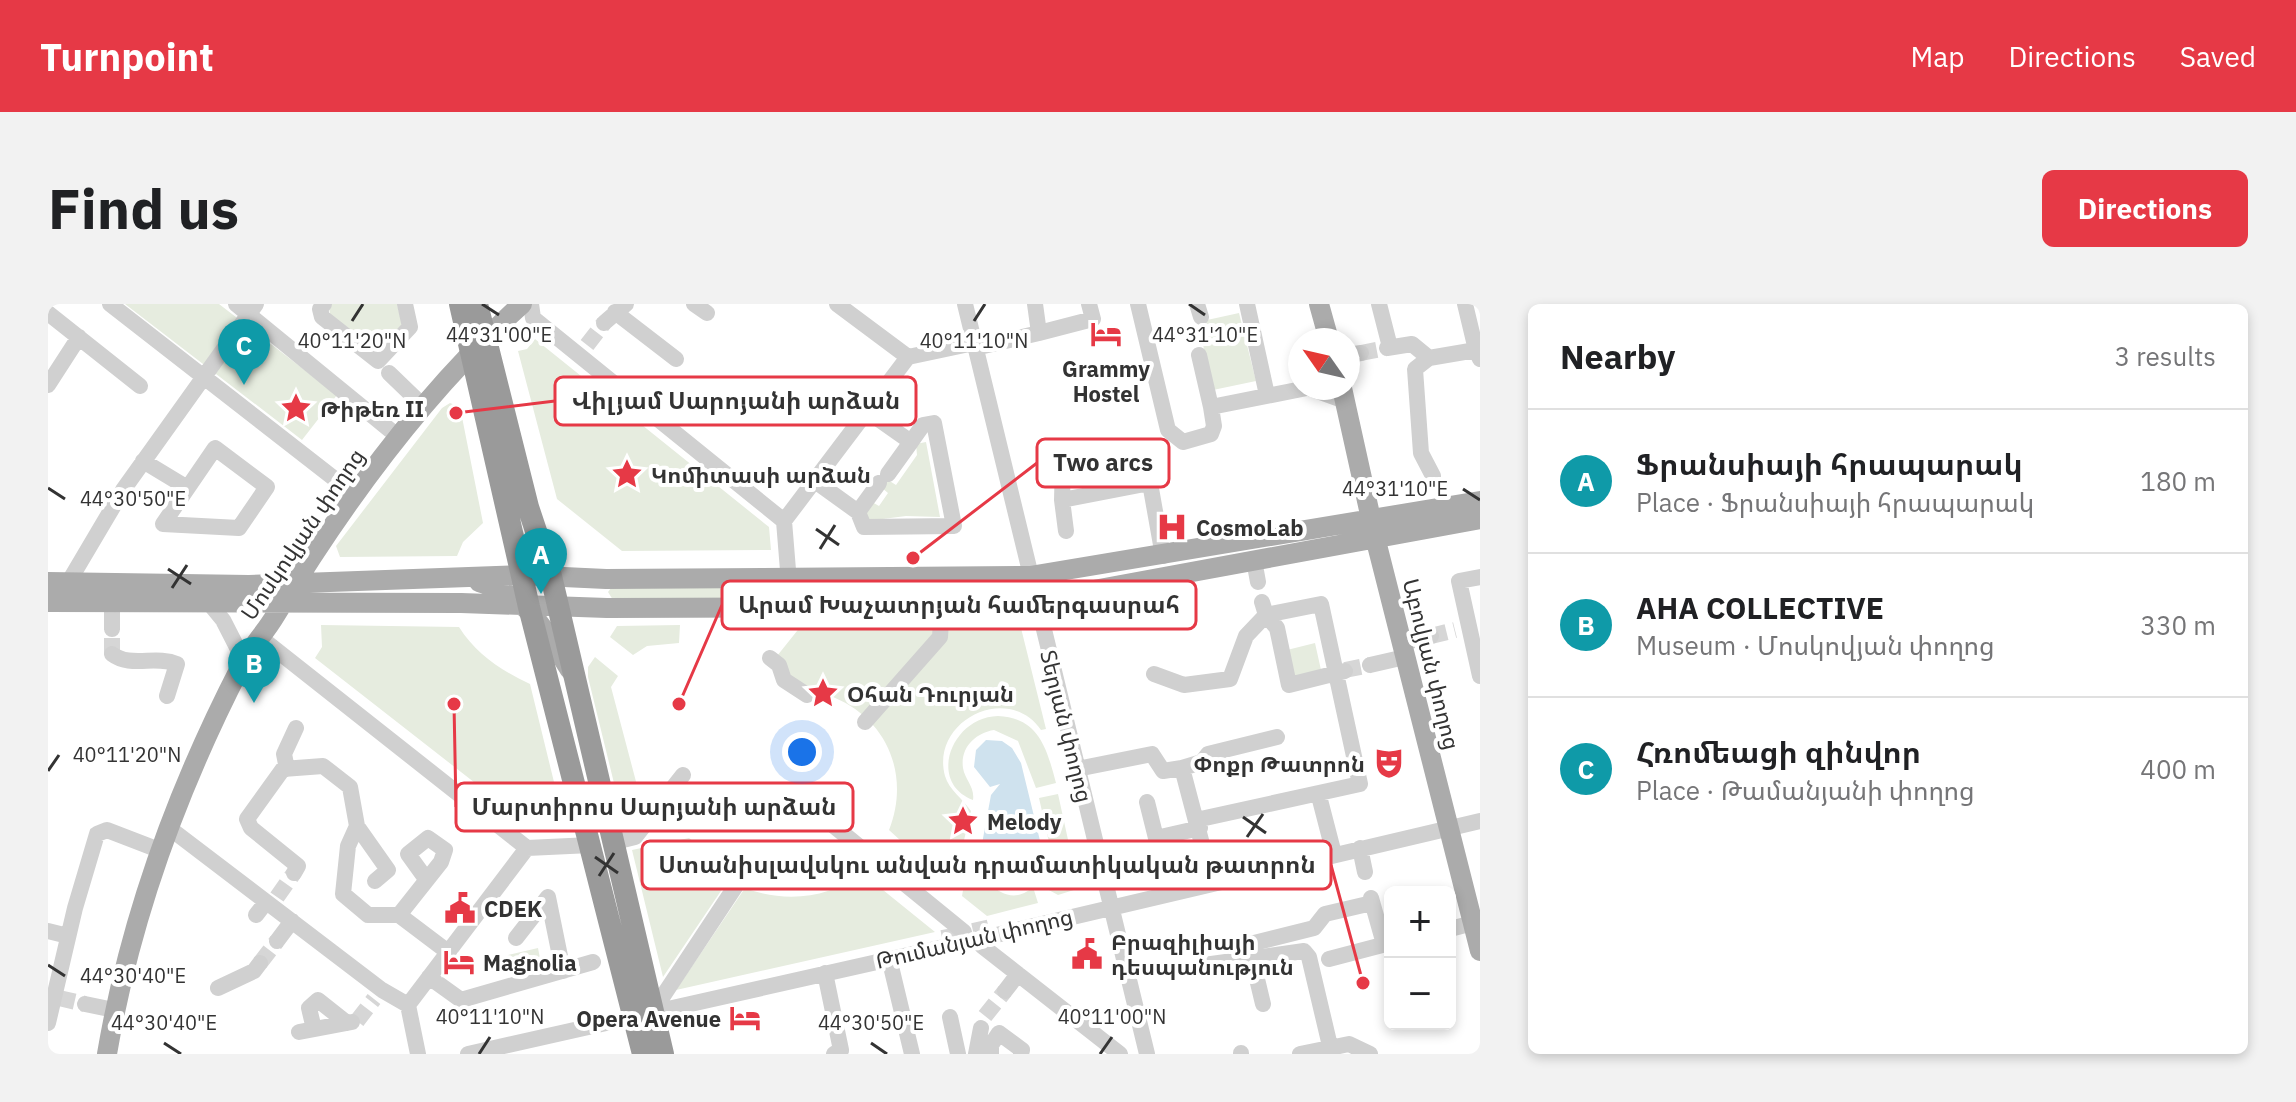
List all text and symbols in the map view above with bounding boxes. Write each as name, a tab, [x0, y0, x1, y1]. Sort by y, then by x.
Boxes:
text: Turnpoint	[40, 32, 214, 81]
text: Map	[1910, 38, 1964, 75]
text: Directions	[2008, 38, 2136, 75]
text: Saved	[2180, 38, 2256, 75]
button: Directions	[2042, 170, 2248, 247]
text: Find us	[48, 172, 239, 244]
hotel icon: Grammy Hostel	[1089, 317, 1123, 351]
pin: C	[218, 319, 270, 385]
text: 44°31'00"E	[446, 321, 552, 348]
text: 44°31'10"E	[1152, 321, 1258, 348]
text: 40°11'20"N	[298, 327, 406, 354]
text: 40°11'10"N	[920, 327, 1028, 354]
north arrow	[1288, 328, 1360, 400]
text: Nearby	[1560, 334, 1675, 378]
text: 3 results	[2114, 339, 2216, 373]
place label: Grammy Hostel	[1062, 354, 1150, 408]
callout: Վիլյամ Սարոյանի արձան	[555, 377, 916, 425]
text: Վիլյամ Սարոյանի արձան	[572, 384, 900, 416]
place icon: Թիթեռ II	[279, 391, 313, 425]
place label: Թիթեռ II	[320, 394, 424, 423]
callout: Two arcs	[1037, 439, 1169, 487]
street label: Մոսկովյան փողոց	[234, 443, 370, 625]
text: Ֆրանսիայի հրապարակ	[1636, 444, 2023, 483]
text: Two arcs	[1053, 446, 1153, 478]
place icon: Կոմիտասի արձան	[610, 457, 644, 491]
place label: Կոմիտասի արձան	[651, 460, 871, 489]
text: A	[1577, 464, 1595, 498]
text: 180 m	[2140, 464, 2216, 498]
text: 44°31'10"E	[1342, 475, 1448, 502]
text: 44°30'50"E	[80, 485, 186, 512]
text: Place · Ֆրանսիայի հրապարակ	[1636, 485, 2034, 519]
hospital icon: CosmoLab	[1155, 510, 1189, 544]
place label: CosmoLab	[1196, 513, 1304, 542]
pin: A	[515, 528, 567, 594]
street label: Աբովյան փողոց	[1397, 575, 1467, 753]
callout: Արամ Խաչատրյան համերգասրահ	[722, 581, 1196, 629]
text: Արամ Խաչատրյան համերգասրահ	[738, 588, 1180, 620]
text: AHA COLLECTIVE	[1636, 588, 1884, 627]
text: B	[1577, 608, 1595, 642]
text: 330 m	[2140, 608, 2216, 642]
text: Museum · Մոսկովյան փողոց	[1636, 628, 1995, 662]
pin: B	[228, 637, 280, 703]
street label: Տերյան փողոց	[1034, 647, 1100, 805]
place icon: Օհան Դուրյան	[806, 676, 840, 710]
place label: Օհան Դուրյան	[847, 679, 1014, 708]
your location	[782, 732, 822, 772]
text: Հռոմեացի զինվոր	[1636, 732, 1921, 771]
text: 40°11'20"N	[73, 741, 181, 768]
theatre icon: Փոքր Թատրոն	[1372, 746, 1406, 780]
place label: Փոքր Թատրոն	[1194, 749, 1365, 778]
text: C	[1578, 752, 1594, 786]
text: 400 m	[2140, 752, 2216, 786]
text: Place · Թամանյանի փողոց	[1636, 773, 1975, 807]
callout: Մարտիրոս Սարյանի արձան	[456, 783, 853, 831]
text: Մարտիրոս Սարյանի արձան	[471, 790, 837, 822]
place icon: Melody	[946, 804, 980, 838]
place label: Melody	[987, 807, 1062, 836]
callout: Ստանիսլավսկու անվան դրամատիկական թատրոն	[642, 841, 1331, 889]
text: Ստանիսլավսկու անվան դրամատիկական թատրոն	[658, 848, 1316, 880]
map controls	[1384, 886, 1456, 1030]
button: +	[1384, 886, 1456, 958]
public building icon: CDEK	[443, 891, 477, 925]
place label: CDEK	[484, 894, 543, 923]
street label: Թումանյան փողոց	[873, 901, 1075, 975]
place label: Բրազիլիայի դեսպանություն	[1111, 927, 1294, 981]
public building icon: Բրազիլիայի դեսպանություն	[1070, 937, 1104, 971]
hotel icon: Magnolia	[442, 945, 476, 979]
place label: Magnolia	[483, 948, 577, 977]
button: −	[1384, 958, 1456, 1030]
text: 44°30'40"E	[80, 962, 186, 989]
hotel icon: Opera Avenue	[728, 1001, 762, 1035]
text: 40°11'10"N	[436, 1003, 544, 1030]
text: 40°11'00"N	[1058, 1003, 1166, 1030]
place label: Opera Avenue	[576, 1004, 721, 1033]
text: 44°30'40"E	[111, 1009, 217, 1036]
text: 44°30'50"E	[818, 1009, 924, 1036]

